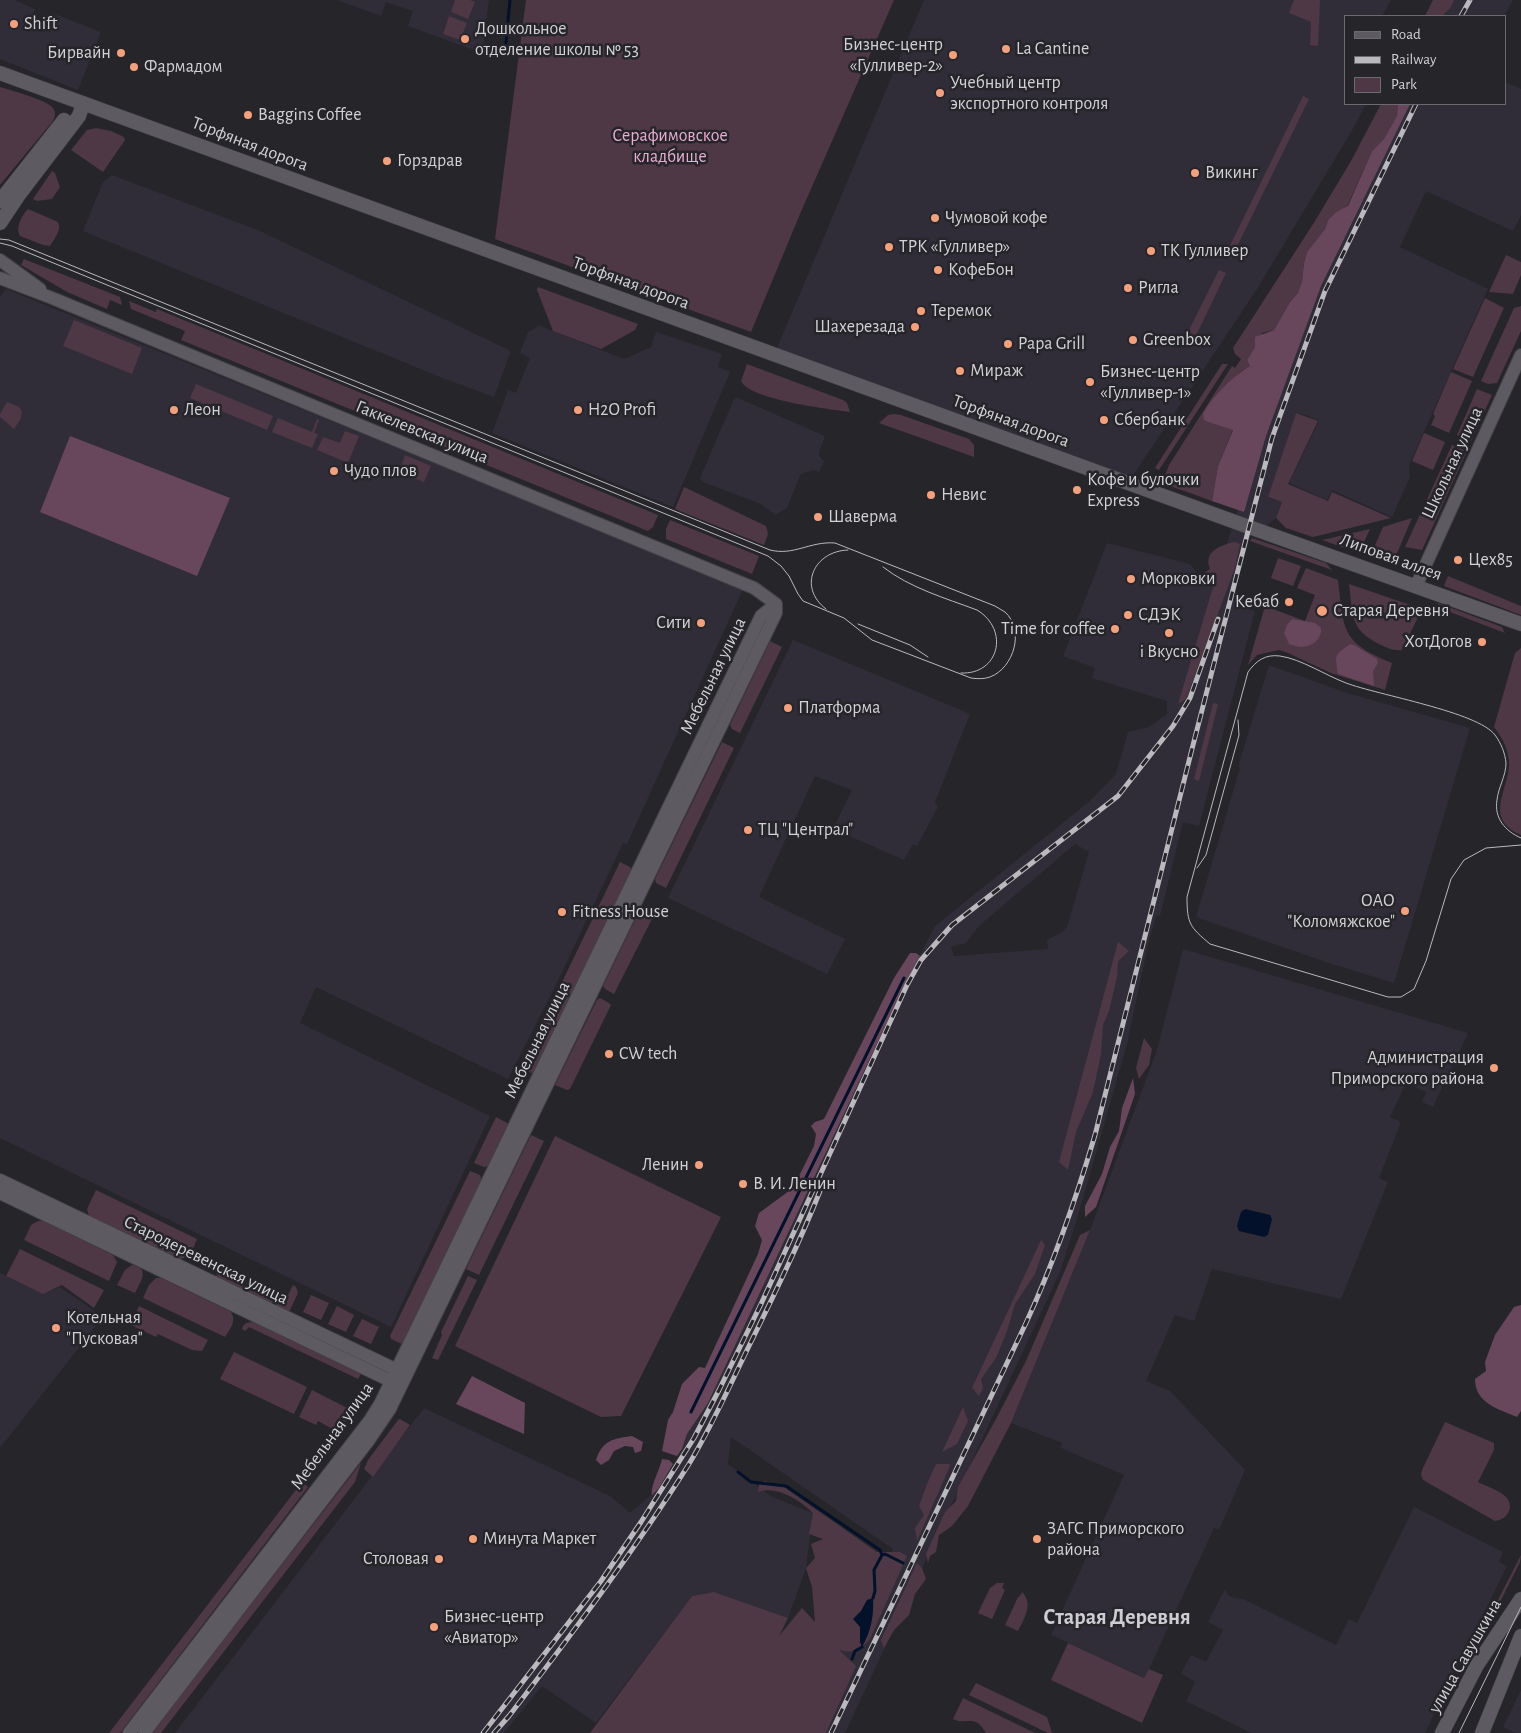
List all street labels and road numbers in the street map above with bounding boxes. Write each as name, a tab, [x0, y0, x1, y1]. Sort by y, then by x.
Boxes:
street label: Торфяная дорога	[189, 112, 311, 176]
street label: Торфяная дорога	[570, 252, 692, 314]
street label: Торфяная дорога	[950, 390, 1072, 452]
street label: Гаккелевская улица	[353, 396, 491, 468]
street label: Школьная улица	[1417, 404, 1487, 522]
street label: Липовая аллея	[1337, 529, 1445, 585]
street label: Мебельная улица	[675, 614, 751, 738]
street label: Мебельная улица	[499, 978, 575, 1102]
street label: Стародеревенская улица	[120, 1211, 292, 1309]
street label: Мебельная улица	[286, 1378, 378, 1494]
street label: улица Савушкина	[1424, 1595, 1506, 1717]

